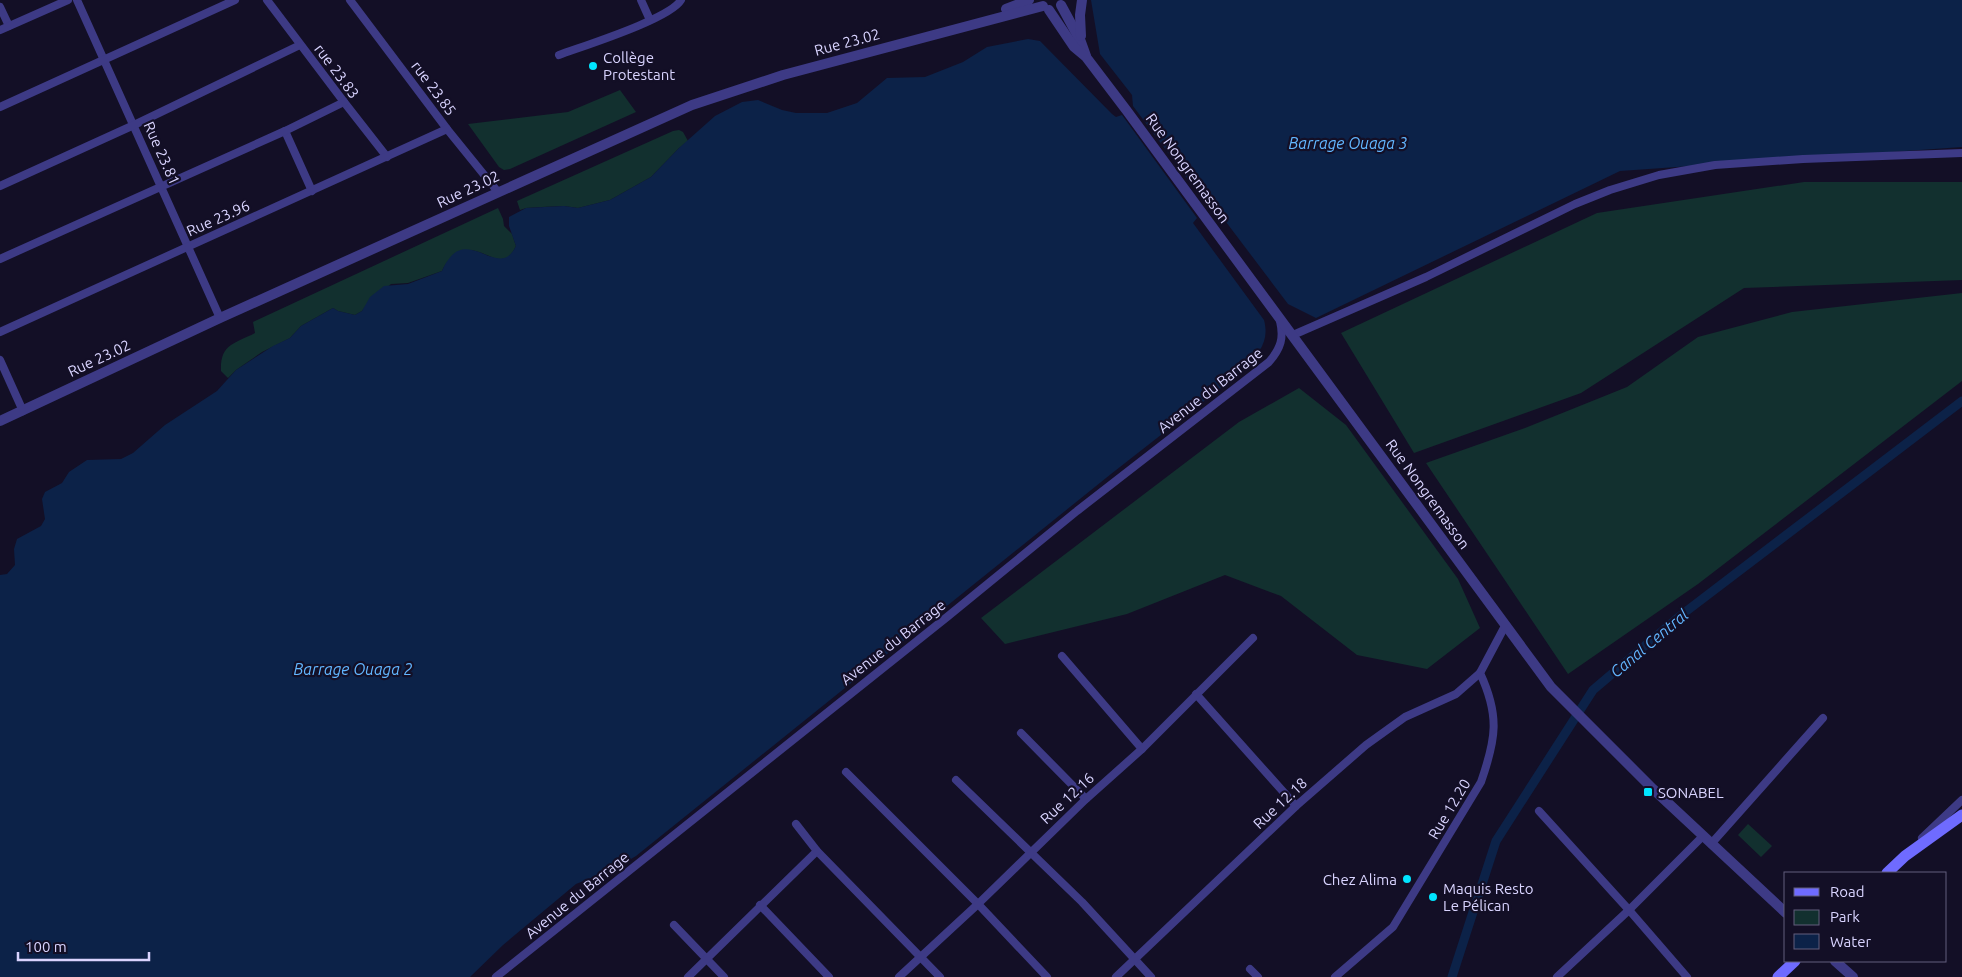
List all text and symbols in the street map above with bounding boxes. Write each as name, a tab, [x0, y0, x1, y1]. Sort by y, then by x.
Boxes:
street label: Rue 23.02	[812, 25, 882, 59]
street label: rue 23.83	[311, 41, 363, 101]
place label: Collège Protestant	[603, 49, 675, 83]
street label: rue 23.85	[408, 58, 460, 118]
marker: Collège Protestant	[587, 60, 599, 72]
street label: Rue Nongremasson	[1143, 110, 1233, 226]
street label: Rue 23.81	[141, 119, 183, 187]
water label: Barrage Ouaga 3	[1288, 134, 1408, 152]
street label: Rue 23.02	[434, 167, 502, 211]
street label: Rue 23.96	[184, 197, 252, 239]
street label: Rue 23.02	[65, 336, 133, 380]
street label: Avenue du Barrage	[1154, 344, 1266, 436]
street label: Rue Nongremasson	[1383, 436, 1473, 552]
street label: Avenue du Barrage	[837, 596, 949, 688]
water label: Canal Central	[1606, 605, 1692, 681]
water label: Barrage Ouaga 2	[293, 660, 413, 678]
street label: Rue 12.16	[1037, 769, 1097, 827]
street label: Rue 12.18	[1250, 774, 1310, 832]
street label: Rue 12.20	[1424, 776, 1474, 842]
place label: SONABEL	[1658, 784, 1724, 801]
marker: SONABEL	[1642, 786, 1654, 798]
street label: Avenue du Barrage	[522, 848, 632, 942]
place label: Chez Alima	[1323, 871, 1397, 888]
legend	[1784, 872, 1947, 962]
marker: Chez Alima	[1401, 873, 1413, 885]
place label: Maquis Resto Le Pélican	[1443, 880, 1533, 914]
text: Road	[1830, 883, 1865, 900]
marker: Maquis Resto Le Pélican	[1427, 891, 1439, 903]
text: Park	[1830, 908, 1860, 925]
scale bar	[18, 930, 149, 962]
text: Water	[1830, 933, 1871, 950]
text: 100 m	[25, 938, 67, 955]

